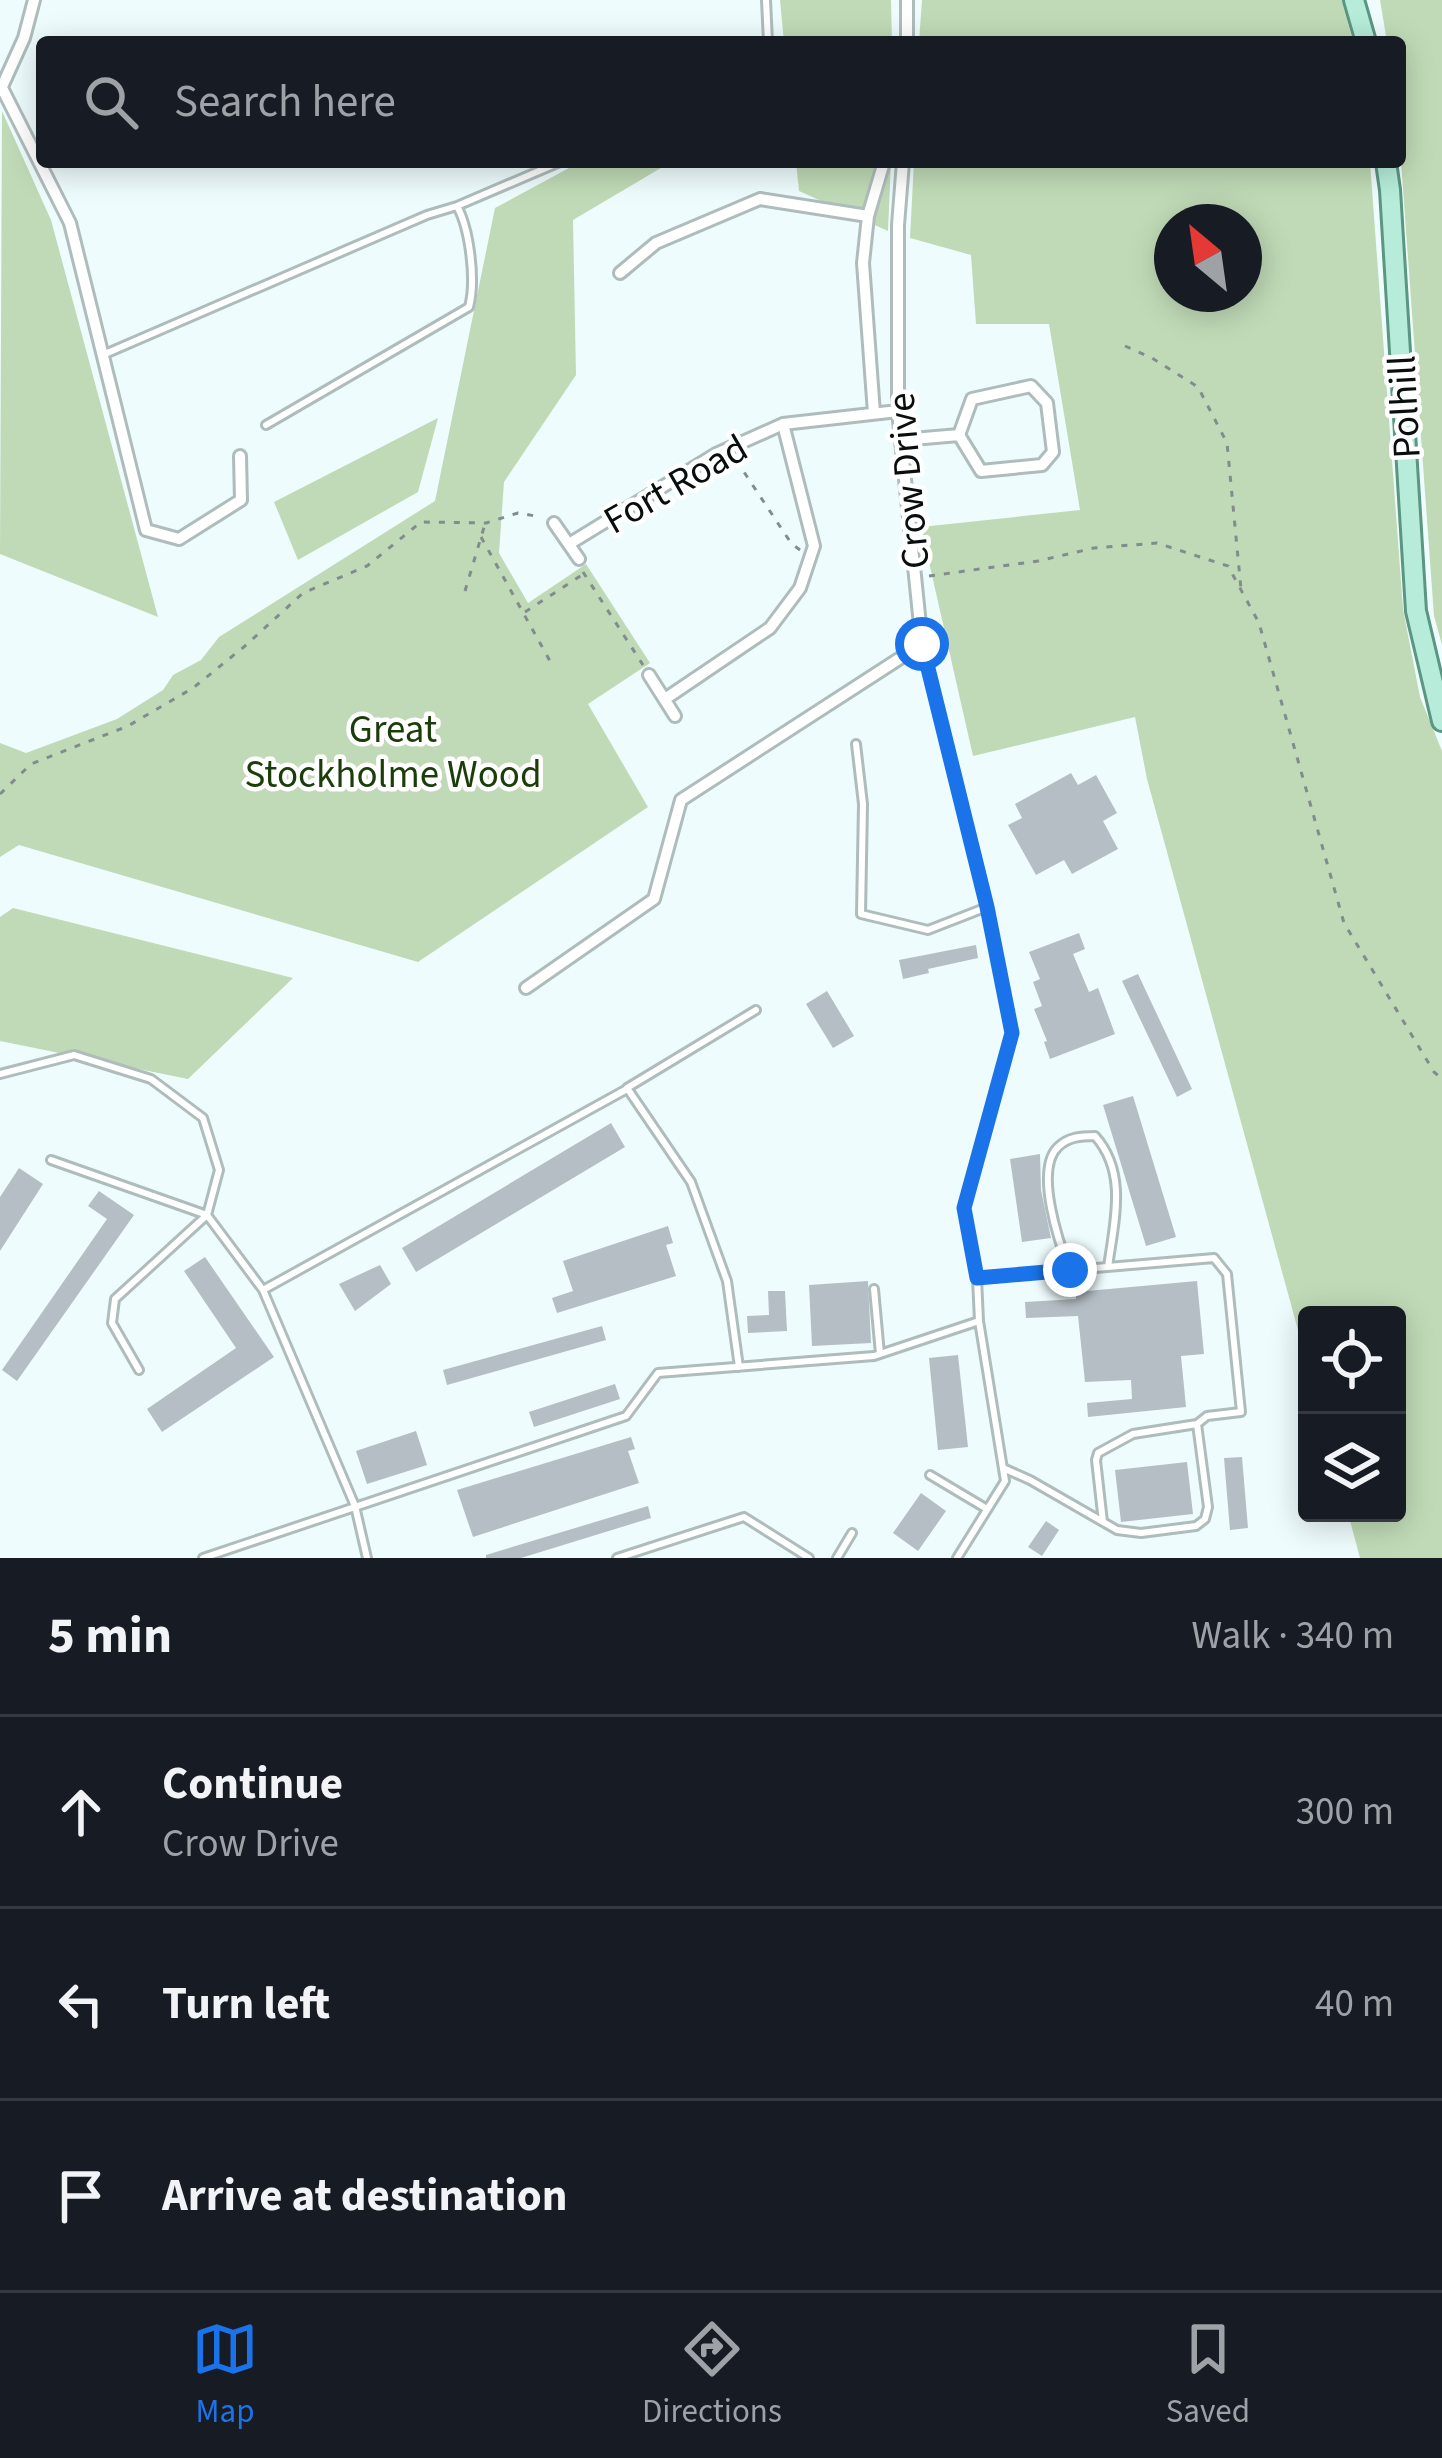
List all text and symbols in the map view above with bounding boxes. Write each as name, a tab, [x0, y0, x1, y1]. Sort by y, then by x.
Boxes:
search box	[36, 36, 1406, 168]
icon: search	[78, 69, 144, 135]
text: Search here	[174, 70, 396, 134]
north arrow	[1154, 204, 1262, 312]
street label: Polhill	[1374, 354, 1436, 460]
street label: Crow Drive	[873, 390, 945, 571]
street label: Fort Road	[594, 421, 758, 549]
route start	[895, 617, 949, 671]
park label: Great Stockholme Wood	[244, 702, 542, 803]
route end	[1043, 1243, 1097, 1297]
map controls	[1298, 1306, 1406, 1522]
button: locate	[1298, 1306, 1406, 1414]
button: layers	[1298, 1414, 1406, 1522]
text: 5 min	[48, 1600, 172, 1672]
text: Walk · 340 m	[1191, 1608, 1394, 1664]
text: Continue	[162, 1752, 343, 1816]
icon: ahead	[48, 1779, 114, 1845]
text: 300 m	[1296, 1784, 1394, 1840]
text: Crow Drive	[162, 1816, 339, 1872]
icon: left	[48, 1971, 114, 2037]
text: Turn left	[162, 1972, 330, 2036]
text: 40 m	[1315, 1976, 1394, 2032]
icon: arrive	[48, 2163, 114, 2229]
text: Arrive at destination	[162, 2164, 567, 2228]
tab: Map	[192, 2316, 258, 2435]
tab: Directions	[642, 2316, 782, 2435]
tab: Saved	[1166, 2316, 1250, 2435]

